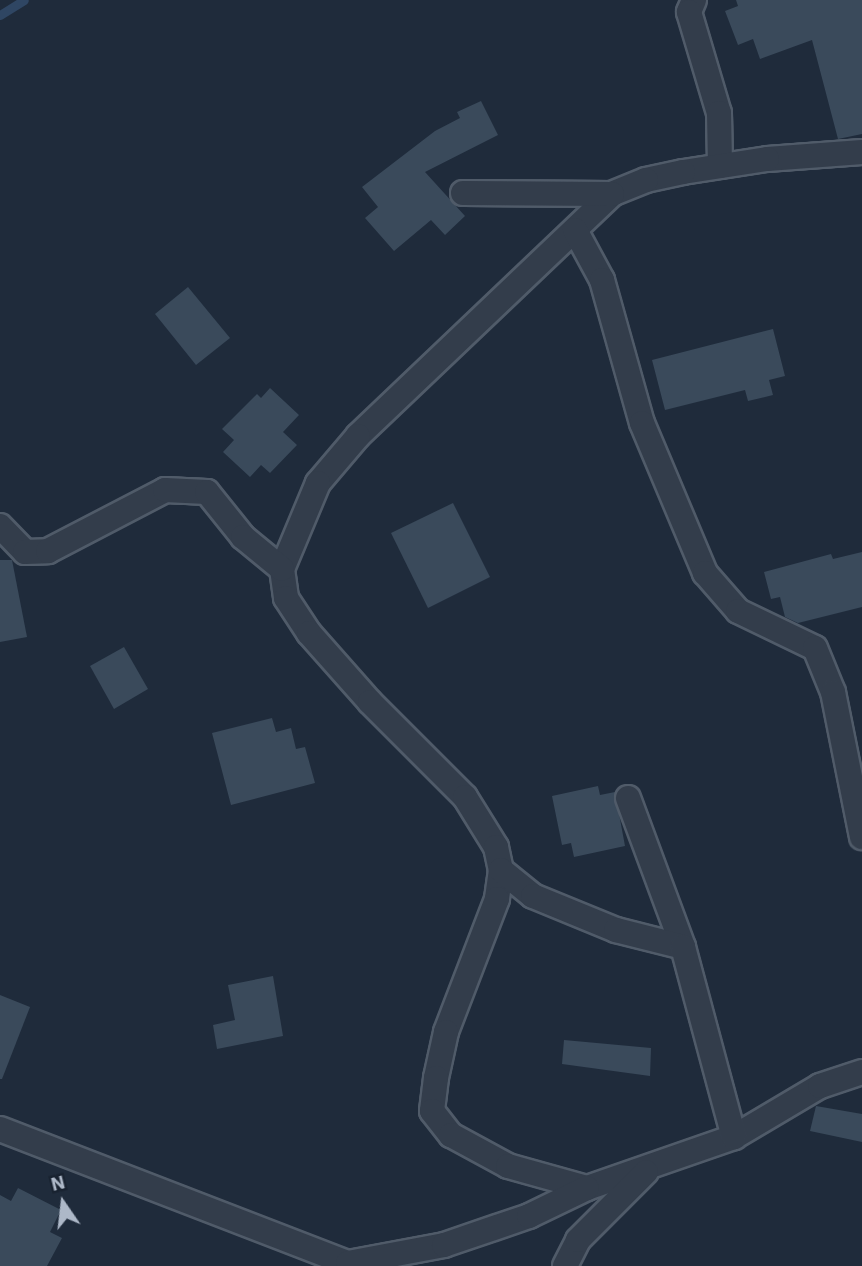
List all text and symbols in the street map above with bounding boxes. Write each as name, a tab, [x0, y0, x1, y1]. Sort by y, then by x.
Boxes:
north arrow	[28, 1168, 98, 1238]
text: N	[48, 1169, 67, 1196]

